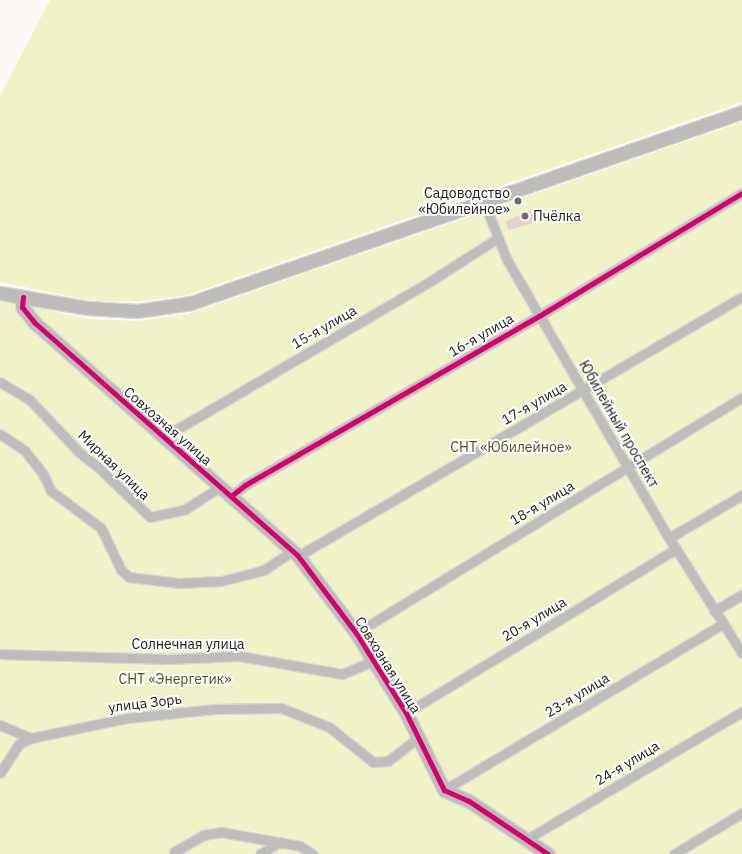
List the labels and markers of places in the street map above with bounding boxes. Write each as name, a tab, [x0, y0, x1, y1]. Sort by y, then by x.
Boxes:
place label: Садоводство «Юбилейное»	[418, 185, 510, 218]
marker: Садоводство «Юбилейное»	[513, 196, 523, 206]
place label: Пчёлка	[533, 208, 581, 224]
marker: Пчёлка	[520, 211, 530, 221]

